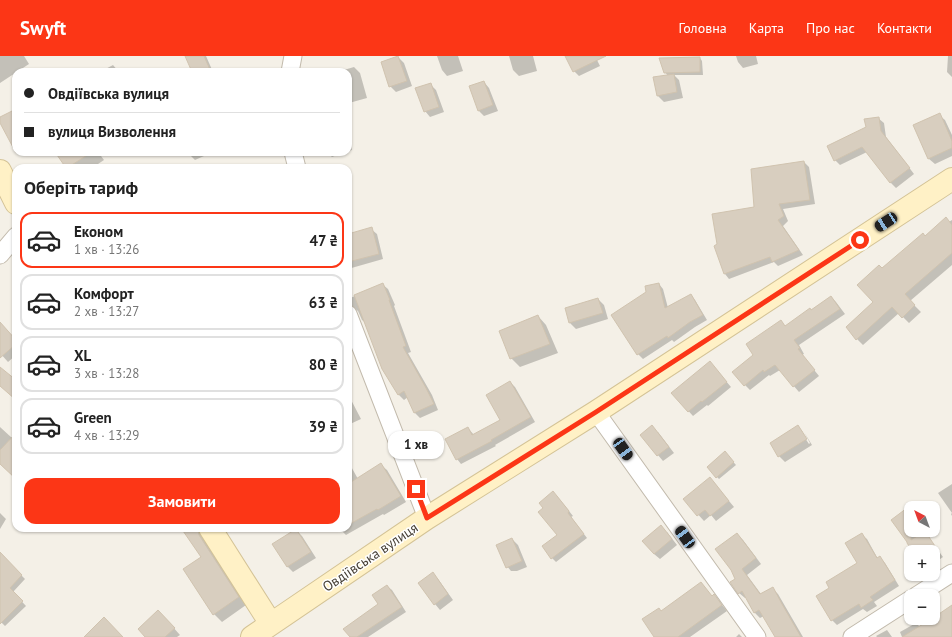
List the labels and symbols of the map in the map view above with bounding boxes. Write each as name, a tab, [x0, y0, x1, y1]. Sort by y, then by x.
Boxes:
car	[873, 210, 899, 234]
route start	[851, 231, 869, 249]
callout: 1 хв	[388, 431, 444, 459]
car	[611, 436, 635, 462]
route end	[407, 480, 425, 498]
north arrow	[904, 501, 940, 537]
street label: Овдіївська вулиця	[319, 518, 421, 596]
car	[673, 524, 697, 550]

